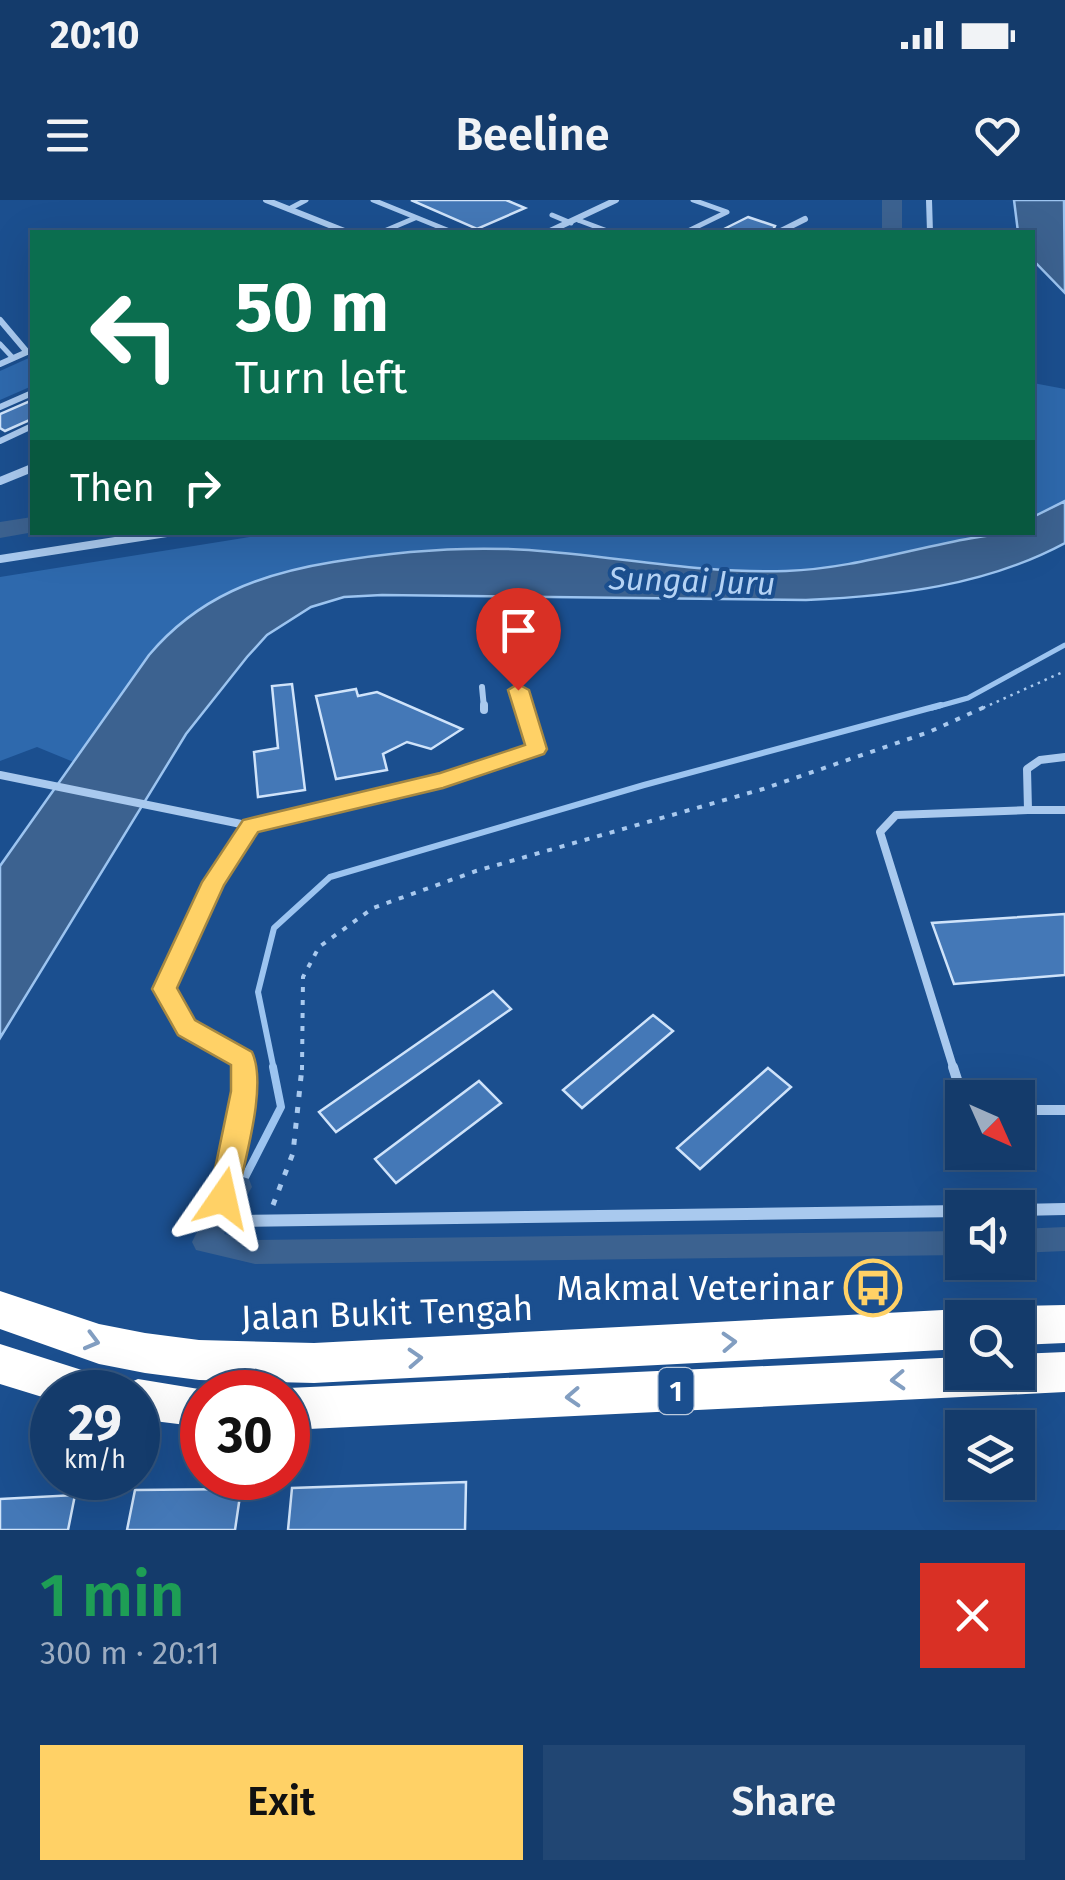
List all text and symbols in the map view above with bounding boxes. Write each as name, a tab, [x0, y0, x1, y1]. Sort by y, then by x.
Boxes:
text: 20:10	[50, 12, 140, 58]
icon: menu	[40, 108, 95, 163]
text: Beeline	[455, 108, 610, 162]
icon: heart	[970, 108, 1025, 163]
text: 50 m	[235, 266, 389, 350]
icon: left	[70, 270, 200, 400]
text: Turn left	[235, 351, 407, 405]
icon: right	[175, 460, 230, 515]
text: Then	[70, 465, 155, 511]
water label: Sungai Juru	[607, 559, 776, 603]
pin	[476, 588, 561, 691]
icon: arrive	[491, 603, 546, 658]
north arrow	[945, 1080, 1035, 1170]
map controls	[945, 1080, 1035, 1500]
position arrow	[171, 1146, 275, 1250]
button: sound	[945, 1190, 1035, 1280]
bus stop icon: Makmal Veterinar	[843, 1258, 903, 1318]
place label: Makmal Veterinar	[556, 1267, 834, 1309]
street label: Jalan Bukit Tengah	[240, 1287, 534, 1339]
button: search	[945, 1300, 1035, 1390]
one-way arrow	[83, 1330, 100, 1351]
one-way arrow	[722, 1332, 738, 1353]
one-way arrow	[408, 1348, 424, 1369]
road number: 1	[658, 1368, 694, 1414]
one-way arrow	[889, 1369, 905, 1390]
speed limit sign: 30	[180, 1370, 310, 1500]
one-way arrow	[565, 1386, 581, 1407]
text: 29	[68, 1393, 122, 1453]
button: layers	[945, 1410, 1035, 1500]
text: km/h	[64, 1445, 126, 1475]
text: 1 min	[40, 1560, 185, 1632]
button: close	[920, 1563, 1025, 1668]
text: 300 m · 20:11	[40, 1634, 220, 1672]
button: Exit	[40, 1745, 523, 1860]
button: Share	[543, 1745, 1025, 1860]

